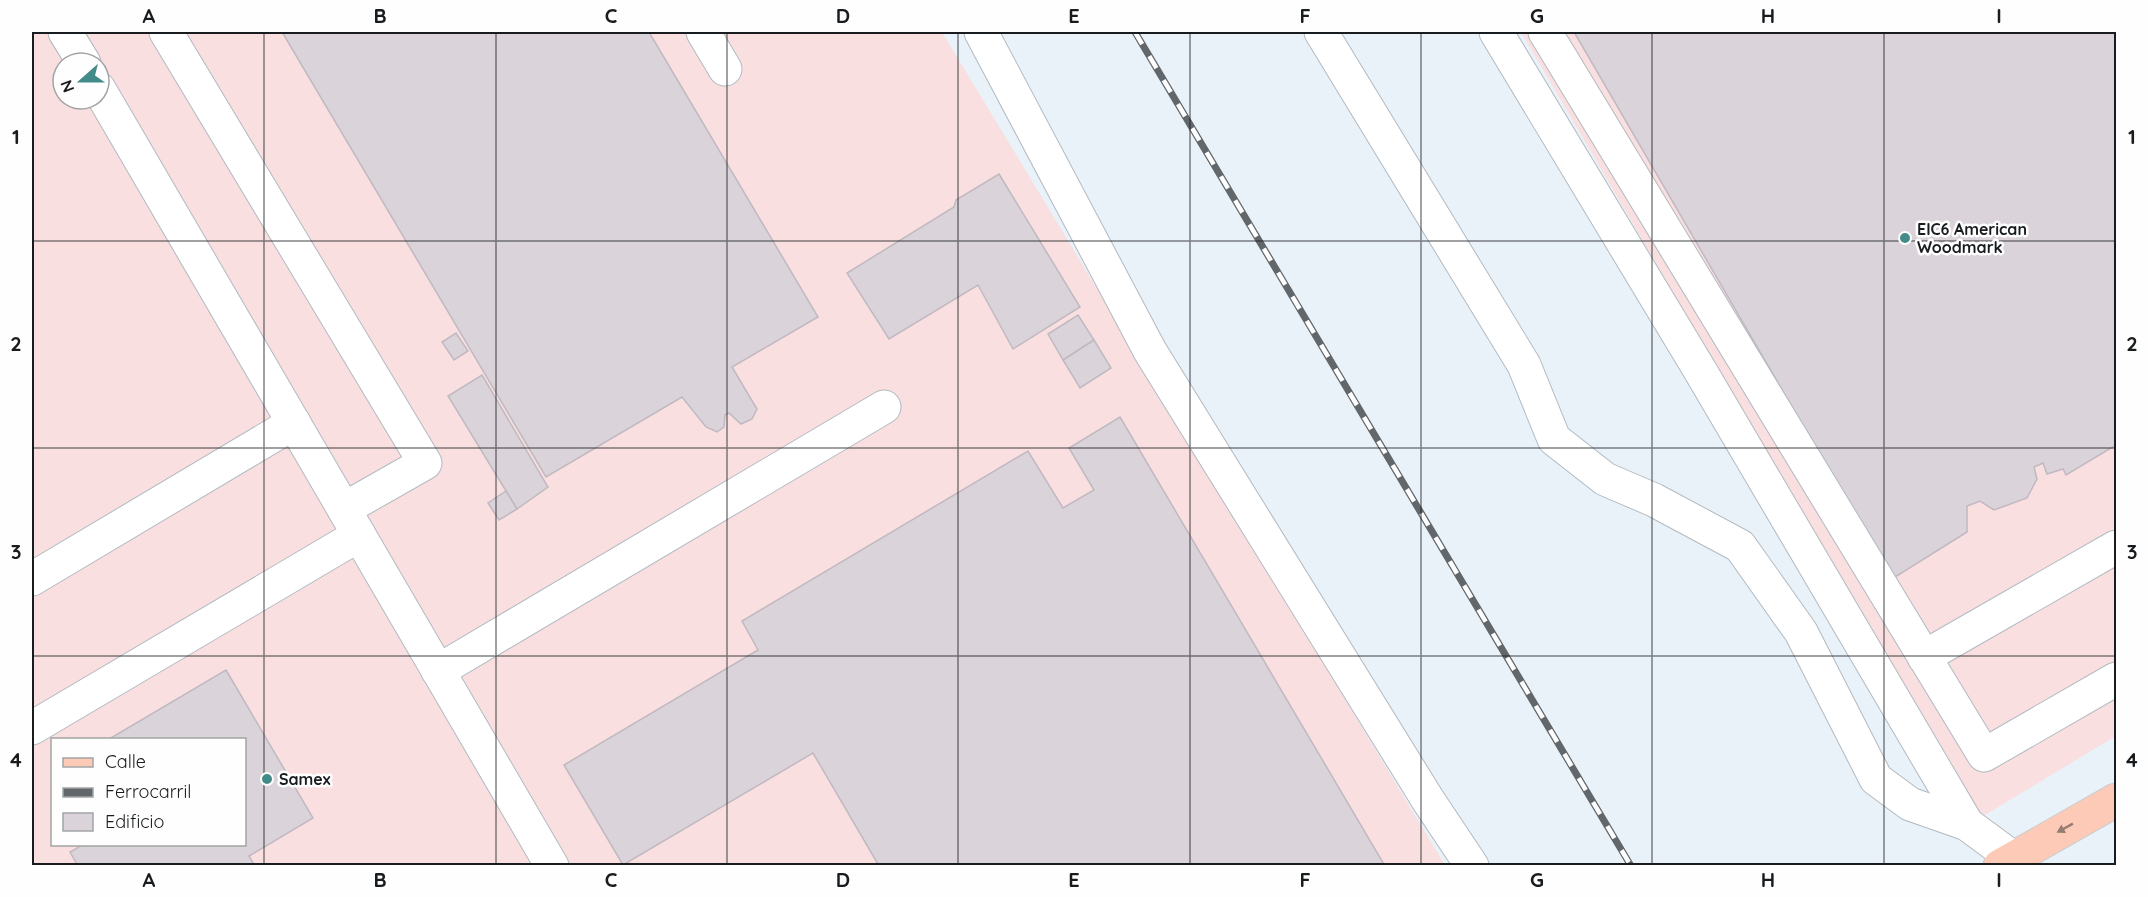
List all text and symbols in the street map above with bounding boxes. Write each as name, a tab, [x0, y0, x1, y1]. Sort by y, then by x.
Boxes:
text: A	[143, 3, 156, 28]
text: B	[373, 3, 387, 28]
text: C	[605, 3, 618, 28]
text: D	[836, 3, 850, 28]
text: E	[1068, 3, 1080, 28]
text: F	[1299, 3, 1311, 28]
text: G	[1530, 3, 1544, 28]
text: H	[1761, 3, 1775, 28]
text: I	[1996, 3, 2002, 28]
north arrow	[51, 51, 111, 111]
text: N	[56, 77, 78, 95]
text: 1	[12, 124, 20, 149]
text: 1	[2128, 124, 2136, 149]
place label: EIC6 American Woodmark	[1917, 219, 2027, 257]
marker: EIC6 American Woodmark	[1898, 231, 1912, 245]
text: 2	[10, 331, 22, 356]
text: 2	[2126, 331, 2138, 356]
text: 3	[11, 539, 21, 564]
text: 3	[2127, 539, 2137, 564]
legend	[51, 738, 246, 846]
text: 4	[10, 747, 22, 772]
text: 4	[2126, 747, 2138, 772]
text: Calle	[105, 750, 146, 773]
place label: Samex	[279, 769, 331, 789]
marker: Samex	[260, 772, 274, 786]
text: Ferrocarril	[105, 780, 192, 803]
text: Edificio	[105, 810, 164, 833]
one-way arrow	[2057, 823, 2074, 833]
text: A	[143, 867, 156, 892]
text: B	[373, 867, 387, 892]
text: C	[605, 867, 618, 892]
text: D	[836, 867, 850, 892]
text: E	[1068, 867, 1080, 892]
text: F	[1299, 867, 1311, 892]
text: G	[1530, 867, 1544, 892]
text: H	[1761, 867, 1775, 892]
text: I	[1996, 867, 2002, 892]

